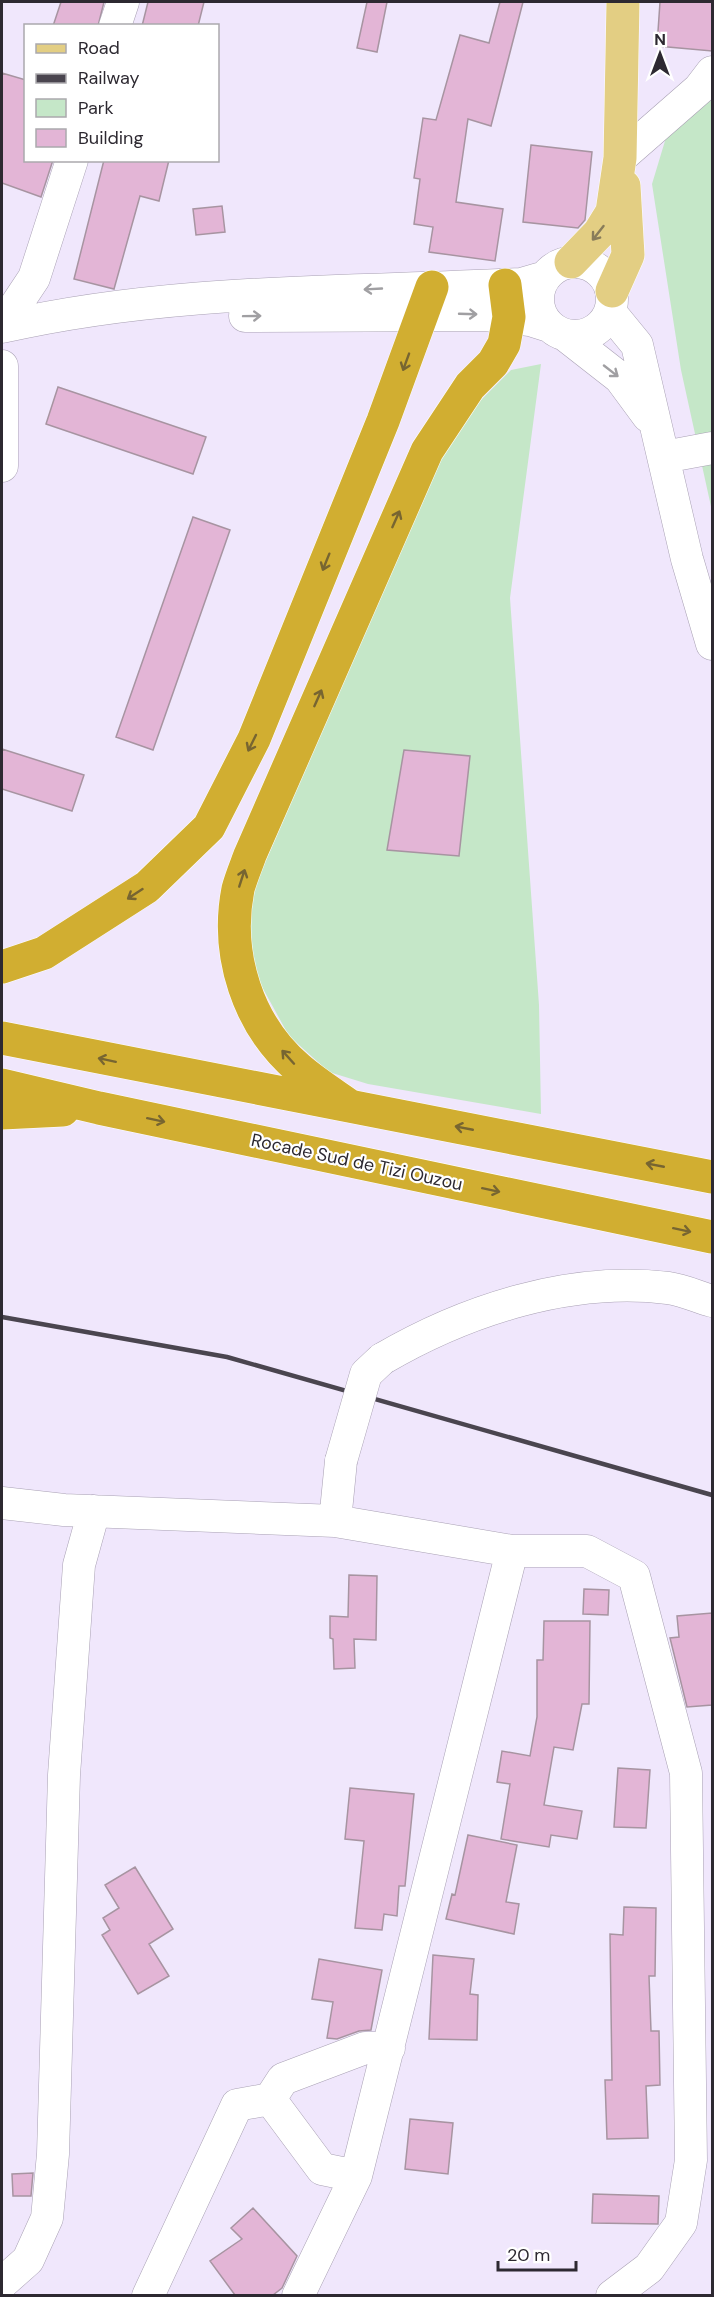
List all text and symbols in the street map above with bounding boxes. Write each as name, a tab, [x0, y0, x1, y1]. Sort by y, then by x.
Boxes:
legend	[24, 24, 219, 162]
north arrow	[630, 24, 690, 84]
text: N	[654, 29, 666, 50]
text: Road	[78, 36, 120, 60]
text: Railway	[78, 66, 140, 90]
text: Park	[78, 96, 114, 120]
text: Building	[78, 126, 143, 150]
one-way arrow	[591, 224, 604, 240]
one-way arrow	[364, 284, 384, 295]
one-way arrow	[457, 309, 477, 320]
one-way arrow	[241, 310, 261, 322]
one-way arrow	[399, 352, 410, 371]
one-way arrow	[603, 365, 619, 378]
one-way arrow	[390, 511, 402, 529]
one-way arrow	[320, 553, 331, 571]
one-way arrow	[313, 689, 324, 708]
one-way arrow	[246, 733, 257, 751]
one-way arrow	[237, 869, 248, 888]
one-way arrow	[127, 889, 144, 901]
one-way arrow	[281, 1050, 295, 1065]
one-way arrow	[98, 1054, 117, 1065]
one-way arrow	[146, 1115, 166, 1126]
one-way arrow	[454, 1122, 474, 1133]
street label: Rocade Sud de Tizi Ouzou	[249, 1128, 465, 1196]
one-way arrow	[646, 1159, 665, 1170]
one-way arrow	[481, 1185, 500, 1196]
one-way arrow	[672, 1225, 691, 1236]
scale bar	[498, 2234, 576, 2272]
text: 20 m	[507, 2243, 550, 2267]

